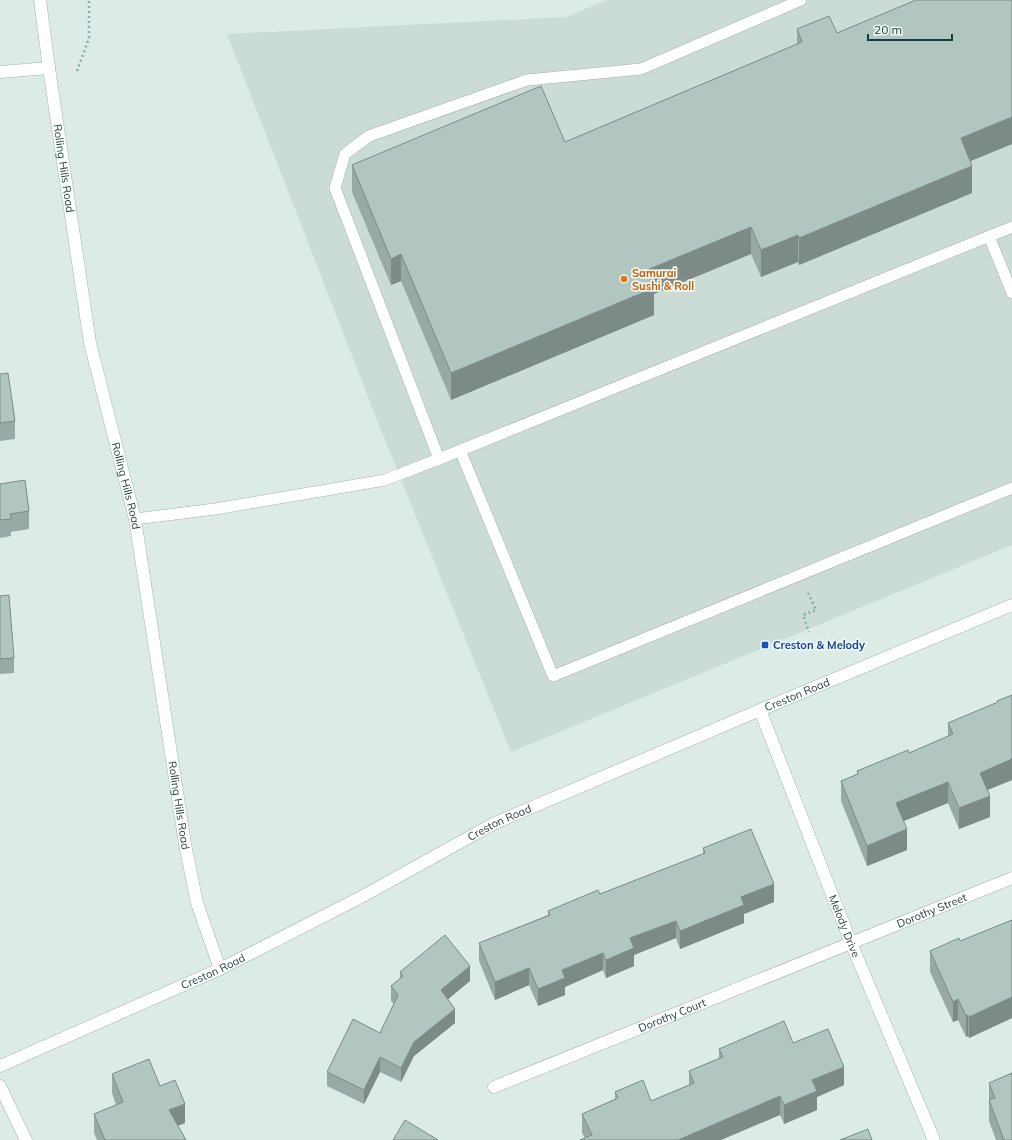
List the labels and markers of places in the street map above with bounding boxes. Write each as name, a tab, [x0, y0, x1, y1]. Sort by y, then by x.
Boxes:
place label: Samurai Sushi & Roll	[632, 266, 694, 293]
marker: Samurai Sushi & Roll	[619, 274, 629, 284]
place label: Creston & Melody	[773, 638, 865, 652]
marker: Creston & Melody	[760, 640, 770, 650]

